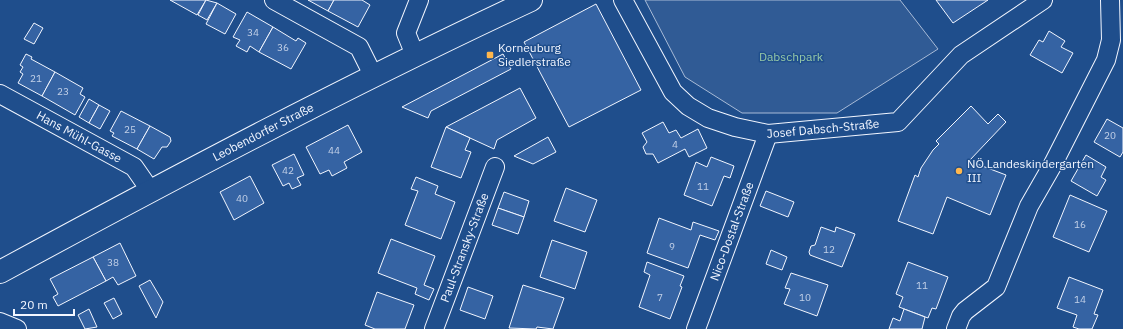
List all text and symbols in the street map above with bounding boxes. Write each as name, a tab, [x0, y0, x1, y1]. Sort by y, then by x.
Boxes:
house number: 34	[247, 26, 259, 39]
place label: Korneuburg Siedlerstraße	[498, 40, 571, 69]
house number: 36	[277, 41, 289, 54]
park label: Dabschpark	[759, 49, 824, 64]
marker: Korneuburg Siedlerstraße	[485, 50, 495, 60]
house number: 21	[30, 72, 42, 85]
house number: 23	[57, 85, 69, 98]
street label: Leobendorfer Straße	[210, 99, 316, 164]
street label: Hans Mühl-Gasse	[34, 107, 125, 166]
street label: Josef Dabsch-Straße	[766, 116, 880, 141]
house number: 25	[124, 123, 136, 136]
house number: 20	[1104, 129, 1116, 142]
house number: 4	[672, 138, 678, 151]
house number: 44	[328, 144, 340, 157]
place label: NÖ Landeskindergarten III	[967, 156, 1094, 185]
house number: 42	[282, 164, 294, 177]
marker: NÖ Landeskindergarten III	[954, 166, 964, 176]
street label: Nico-Dostal-Straße	[706, 179, 757, 283]
house number: 11	[697, 180, 709, 193]
street label: Paul-Stransky-Straße	[437, 190, 492, 304]
house number: 40	[236, 192, 248, 205]
house number: 16	[1074, 218, 1086, 231]
house number: 9	[669, 240, 675, 253]
house number: 12	[823, 243, 835, 256]
house number: 38	[107, 256, 119, 269]
house number: 11	[916, 279, 928, 292]
scale bar	[14, 291, 74, 317]
house number: 7	[657, 291, 663, 304]
house number: 10	[799, 291, 811, 304]
house number: 14	[1074, 293, 1086, 306]
text: 20 m	[20, 297, 48, 312]

